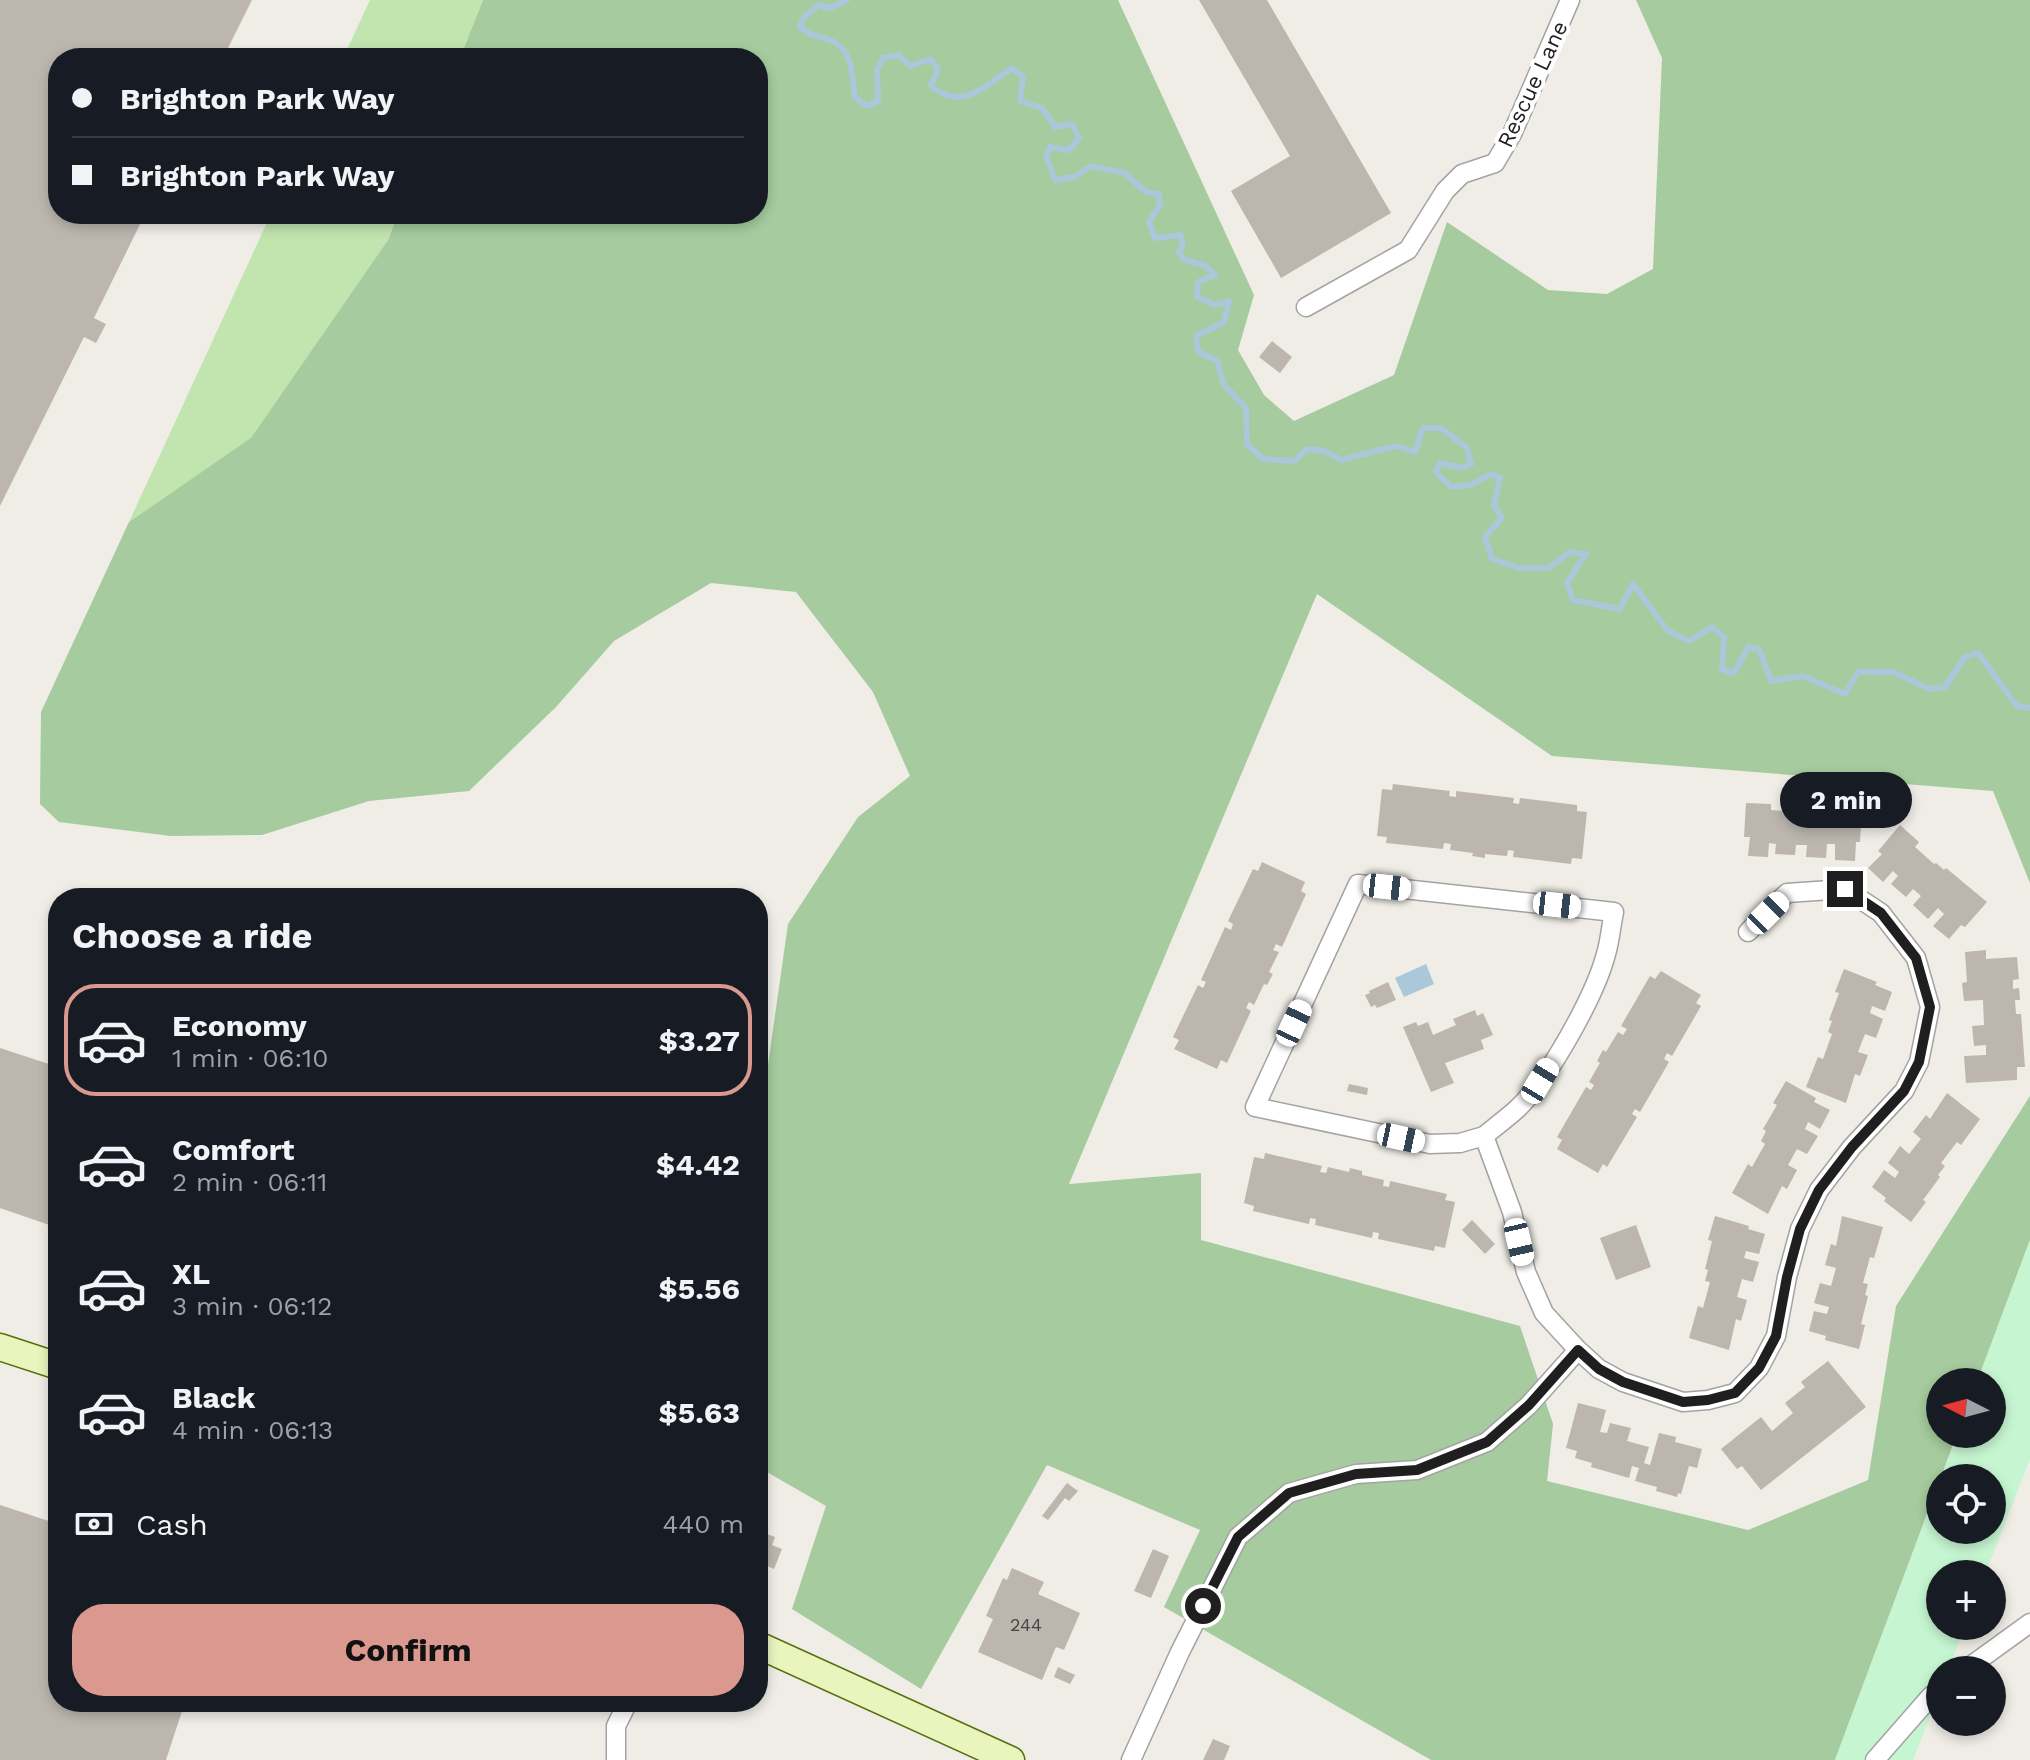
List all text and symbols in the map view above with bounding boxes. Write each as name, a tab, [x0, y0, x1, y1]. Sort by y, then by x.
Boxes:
street label: Rescue Lane	[1492, 17, 1573, 151]
text: Brighton Park Way	[120, 81, 394, 116]
text: Brighton Park Way	[120, 158, 394, 193]
callout: 2 min	[1779, 773, 1911, 829]
text: 2 min	[1810, 785, 1882, 815]
route end	[1827, 871, 1863, 907]
car	[1362, 873, 1412, 901]
car	[1743, 888, 1793, 938]
car	[1532, 891, 1582, 919]
text: Choose a ride	[72, 915, 312, 957]
car	[1273, 996, 1315, 1050]
icon: car	[76, 1004, 148, 1076]
text: Economy	[172, 1008, 307, 1043]
text: $3.27	[659, 1023, 740, 1058]
text: 1 min · 06:10	[172, 1043, 328, 1073]
car	[1517, 1054, 1563, 1108]
car	[1375, 1121, 1427, 1155]
icon: car	[76, 1128, 148, 1200]
text: Comfort	[172, 1132, 294, 1167]
text: $4.42	[656, 1147, 740, 1182]
text: 2 min · 06:11	[172, 1167, 327, 1197]
car	[1502, 1216, 1536, 1268]
icon: car	[76, 1252, 148, 1324]
text: XL	[172, 1256, 210, 1291]
text: $5.56	[659, 1271, 740, 1306]
text: 3 min · 06:12	[172, 1291, 332, 1321]
north arrow	[1926, 1368, 2006, 1448]
map controls	[1926, 1368, 2006, 1736]
icon: car	[76, 1376, 148, 1448]
text: Black	[172, 1380, 256, 1415]
text: $5.63	[658, 1395, 740, 1430]
text: 4 min · 06:13	[172, 1415, 333, 1445]
button: locate	[1926, 1464, 2006, 1544]
icon: cash	[72, 1502, 116, 1546]
text: Cash	[136, 1507, 208, 1542]
text: 440 m	[662, 1509, 744, 1539]
button: +	[1926, 1560, 2006, 1640]
route start	[1185, 1588, 1221, 1624]
button: Confirm	[72, 1604, 744, 1696]
house number: 244	[1010, 1614, 1042, 1635]
button: −	[1926, 1656, 2006, 1736]

